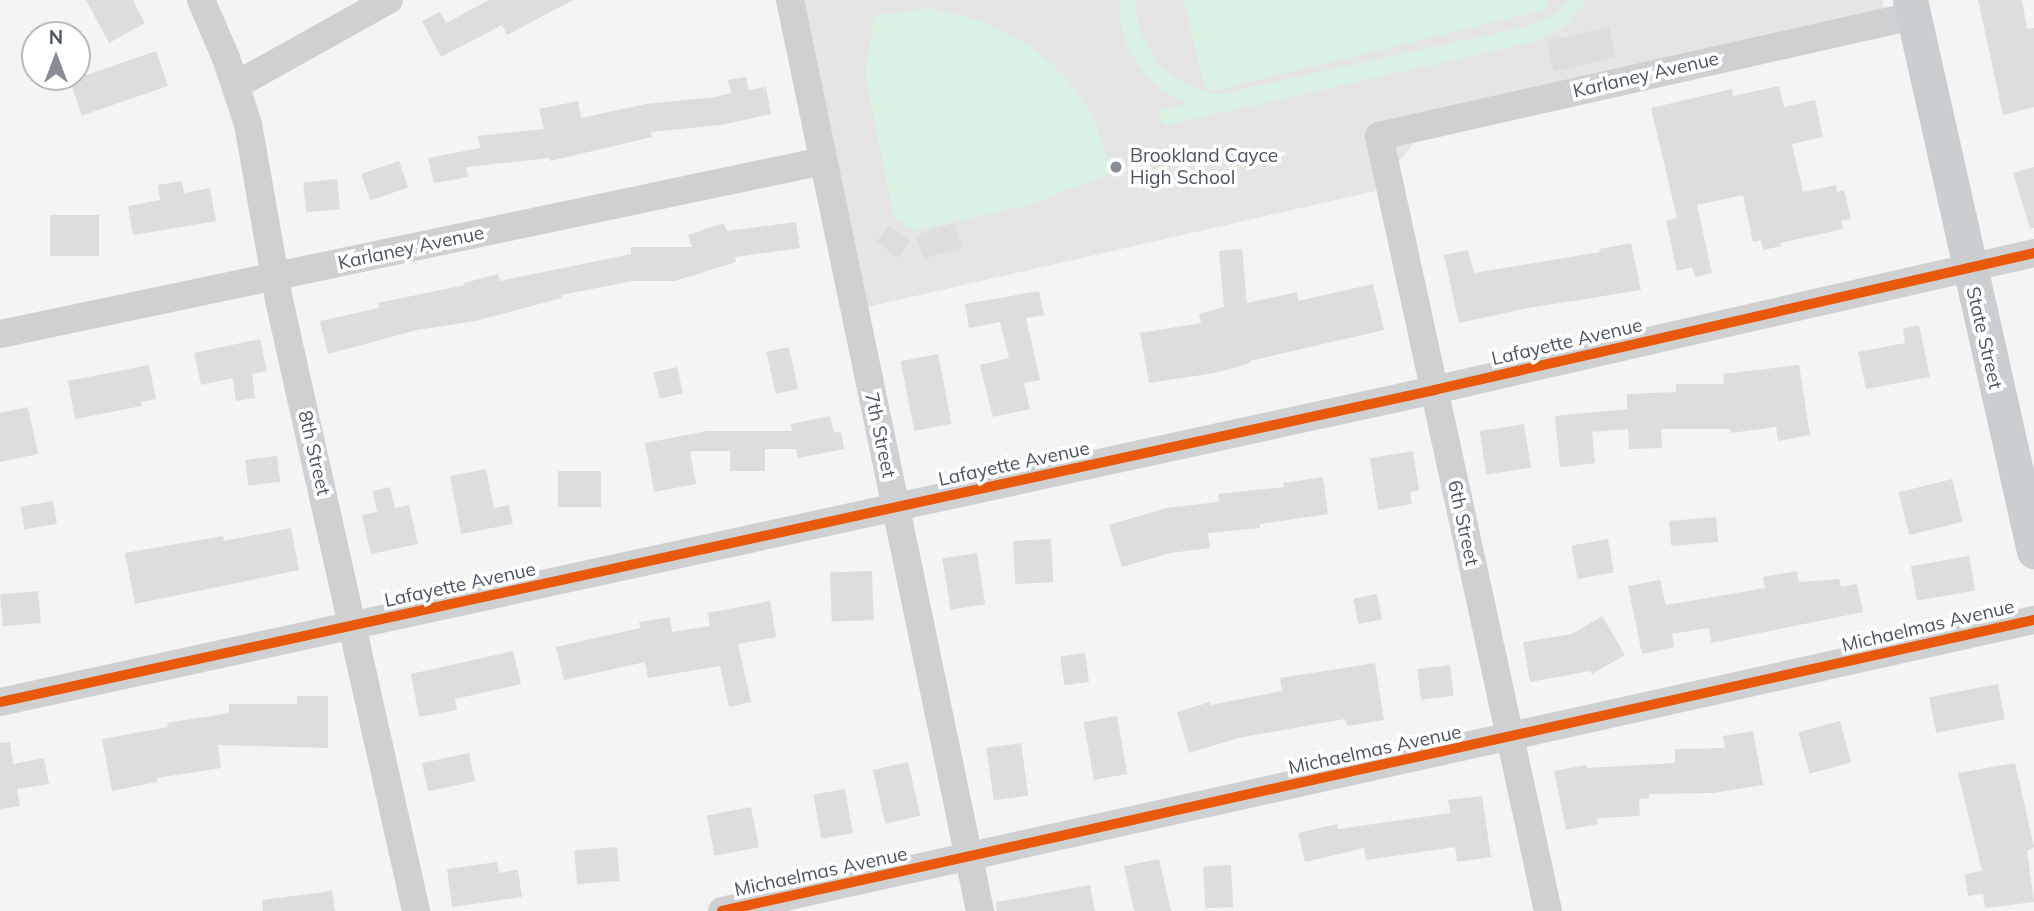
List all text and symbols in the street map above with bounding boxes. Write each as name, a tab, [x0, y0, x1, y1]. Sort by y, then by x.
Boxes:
north arrow	[21, 21, 91, 91]
text: N	[49, 25, 63, 49]
street label: Karlaney Avenue	[1571, 47, 1721, 103]
place label: Brookland Cayce High School	[1130, 145, 1278, 189]
marker: Brookland Cayce High School	[1108, 159, 1124, 175]
street label: Karlaney Avenue	[336, 221, 486, 275]
street label: State Street	[1961, 285, 2007, 391]
street label: Lafayette Avenue	[1489, 314, 1645, 370]
street label: 7th Street	[860, 390, 900, 480]
street label: 8th Street	[293, 408, 335, 498]
street label: Lafayette Avenue	[936, 437, 1092, 491]
street label: 6th Street	[1443, 478, 1483, 568]
street label: Lafayette Avenue	[382, 558, 538, 612]
street label: Michaelmas Avenue	[1840, 595, 2016, 657]
street label: Michaelmas Avenue	[1286, 721, 1464, 779]
street label: Michaelmas Avenue	[732, 843, 910, 901]

